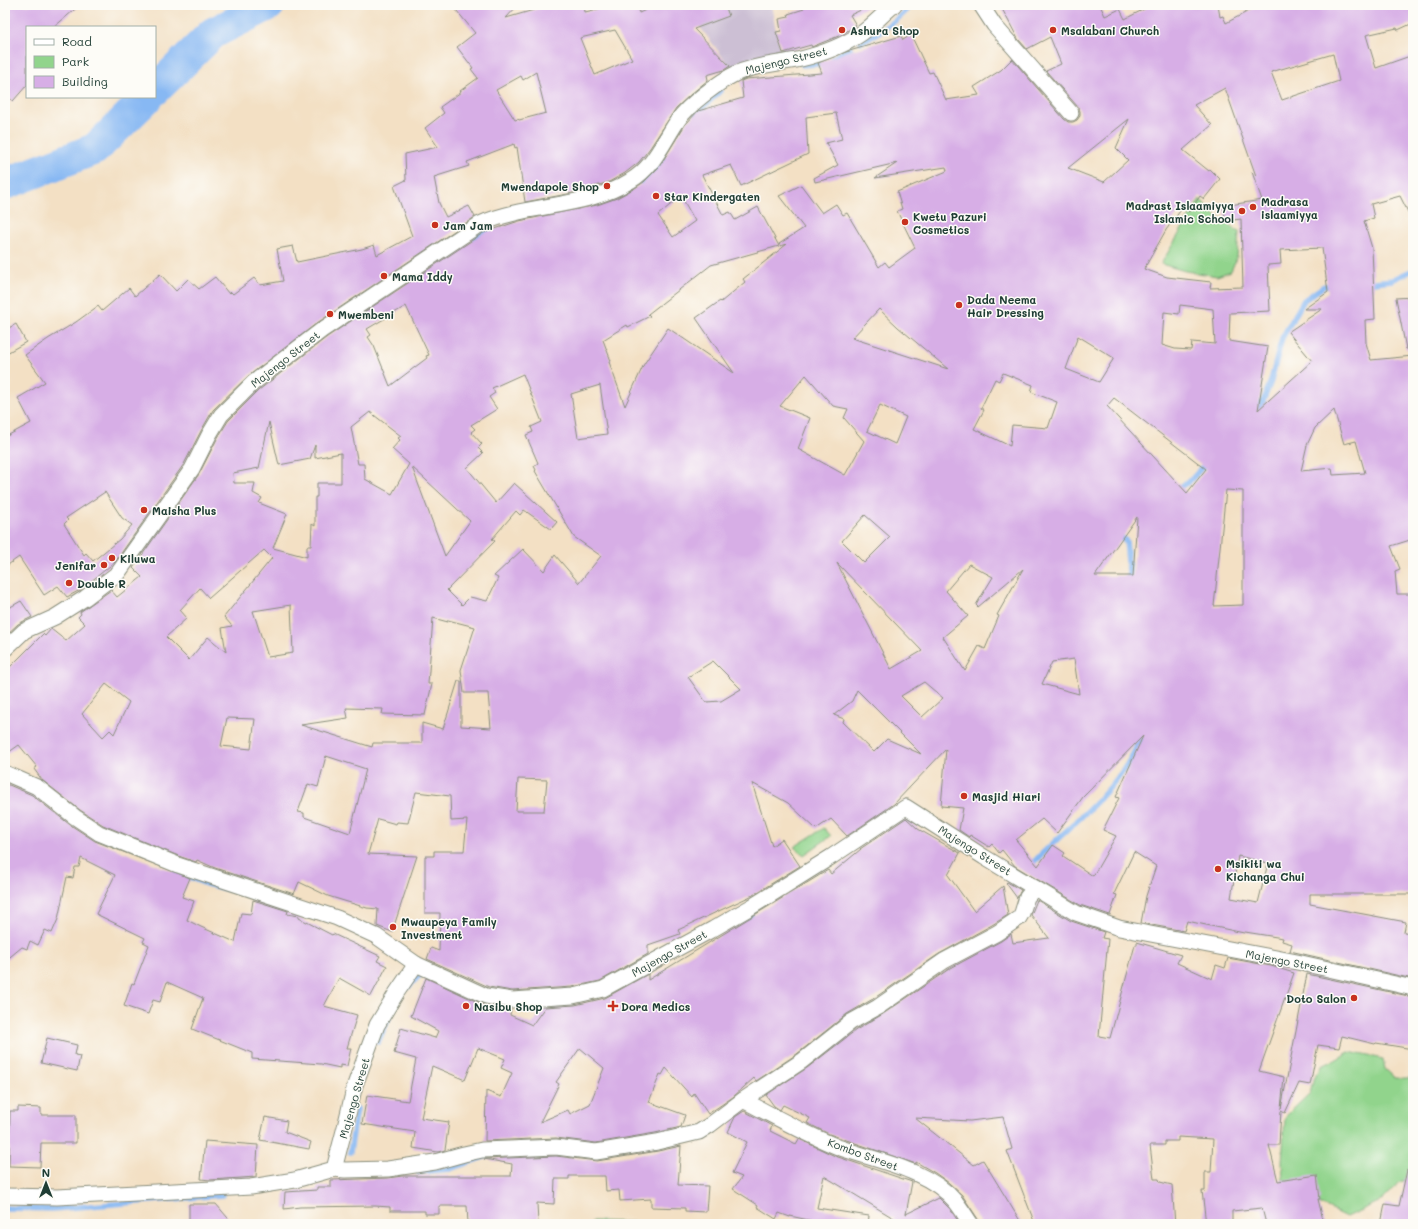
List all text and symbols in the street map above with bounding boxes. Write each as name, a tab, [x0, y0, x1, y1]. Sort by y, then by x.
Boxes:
place label: Ashura Shop	[850, 23, 919, 38]
place label: Msalabani Church	[1061, 23, 1159, 38]
marker: Ashura Shop	[837, 25, 847, 35]
marker: Msalabani Church	[1048, 25, 1058, 35]
legend	[26, 26, 156, 98]
text: Road	[62, 33, 92, 49]
street label: Majengo Street	[744, 43, 829, 77]
text: Park	[62, 53, 89, 69]
text: Building	[62, 73, 108, 89]
place label: Mwendapole Shop	[501, 179, 599, 194]
marker: Mwendapole Shop	[602, 181, 612, 191]
place label: Star Kindergaten	[664, 189, 760, 204]
marker: Star Kindergaten	[651, 191, 661, 201]
place label: Madrasa islaamiyya	[1261, 194, 1318, 222]
place label: Madrast Islaamiyya Islamic School	[1126, 198, 1234, 226]
marker: Madrasa islaamiyya	[1248, 202, 1258, 212]
marker: Madrast Islaamiyya Islamic School	[1237, 206, 1247, 216]
place label: Kwetu Pazuri Cosmetics	[913, 209, 987, 237]
marker: Kwetu Pazuri Cosmetics	[900, 217, 910, 227]
place label: Jam Jam	[443, 218, 493, 233]
marker: Jam Jam	[430, 220, 440, 230]
place label: Mama Iddy	[392, 269, 453, 284]
marker: Mama Iddy	[379, 271, 389, 281]
place label: Dada Neema Hair Dressing	[967, 292, 1044, 320]
marker: Dada Neema Hair Dressing	[954, 300, 964, 310]
place label: Mwembeni	[338, 307, 394, 322]
marker: Mwembeni	[325, 309, 335, 319]
street label: Majengo Street	[247, 327, 323, 391]
place label: Maisha Plus	[152, 503, 217, 518]
marker: Maisha Plus	[139, 505, 149, 515]
place label: Kiluwa	[120, 551, 156, 566]
marker: Kiluwa	[107, 553, 117, 563]
place label: Jenifar	[55, 558, 96, 573]
marker: Jenifar	[99, 560, 109, 570]
place label: Double R	[77, 576, 126, 591]
marker: Double R	[64, 578, 74, 588]
place label: Masjid Hiari	[972, 789, 1041, 804]
marker: Masjid Hiari	[959, 791, 969, 801]
street label: Majengo Street	[936, 821, 1015, 879]
place label: Msikiti wa Kichanga Chui	[1226, 856, 1305, 884]
marker: Msikiti wa Kichanga Chui	[1213, 864, 1223, 874]
place label: Mwaupeya Family Investment	[401, 914, 497, 942]
marker: Mwaupeya Family Investment	[388, 922, 398, 932]
street label: Majengo Street	[629, 926, 709, 980]
street label: Majengo Street	[1245, 946, 1330, 976]
place label: Doto Salon	[1286, 991, 1346, 1006]
marker: Doto Salon	[1349, 993, 1359, 1003]
place label: Nasibu Shop	[474, 999, 543, 1014]
place label: Dora Medics	[621, 999, 691, 1014]
marker: Nasibu Shop	[461, 1001, 471, 1011]
marker: Dora Medics	[608, 1001, 618, 1011]
street label: Majengo Street	[335, 1056, 373, 1140]
street label: Kombo Street	[826, 1134, 900, 1174]
north arrow	[26, 1163, 66, 1203]
text: N	[42, 1165, 50, 1180]

